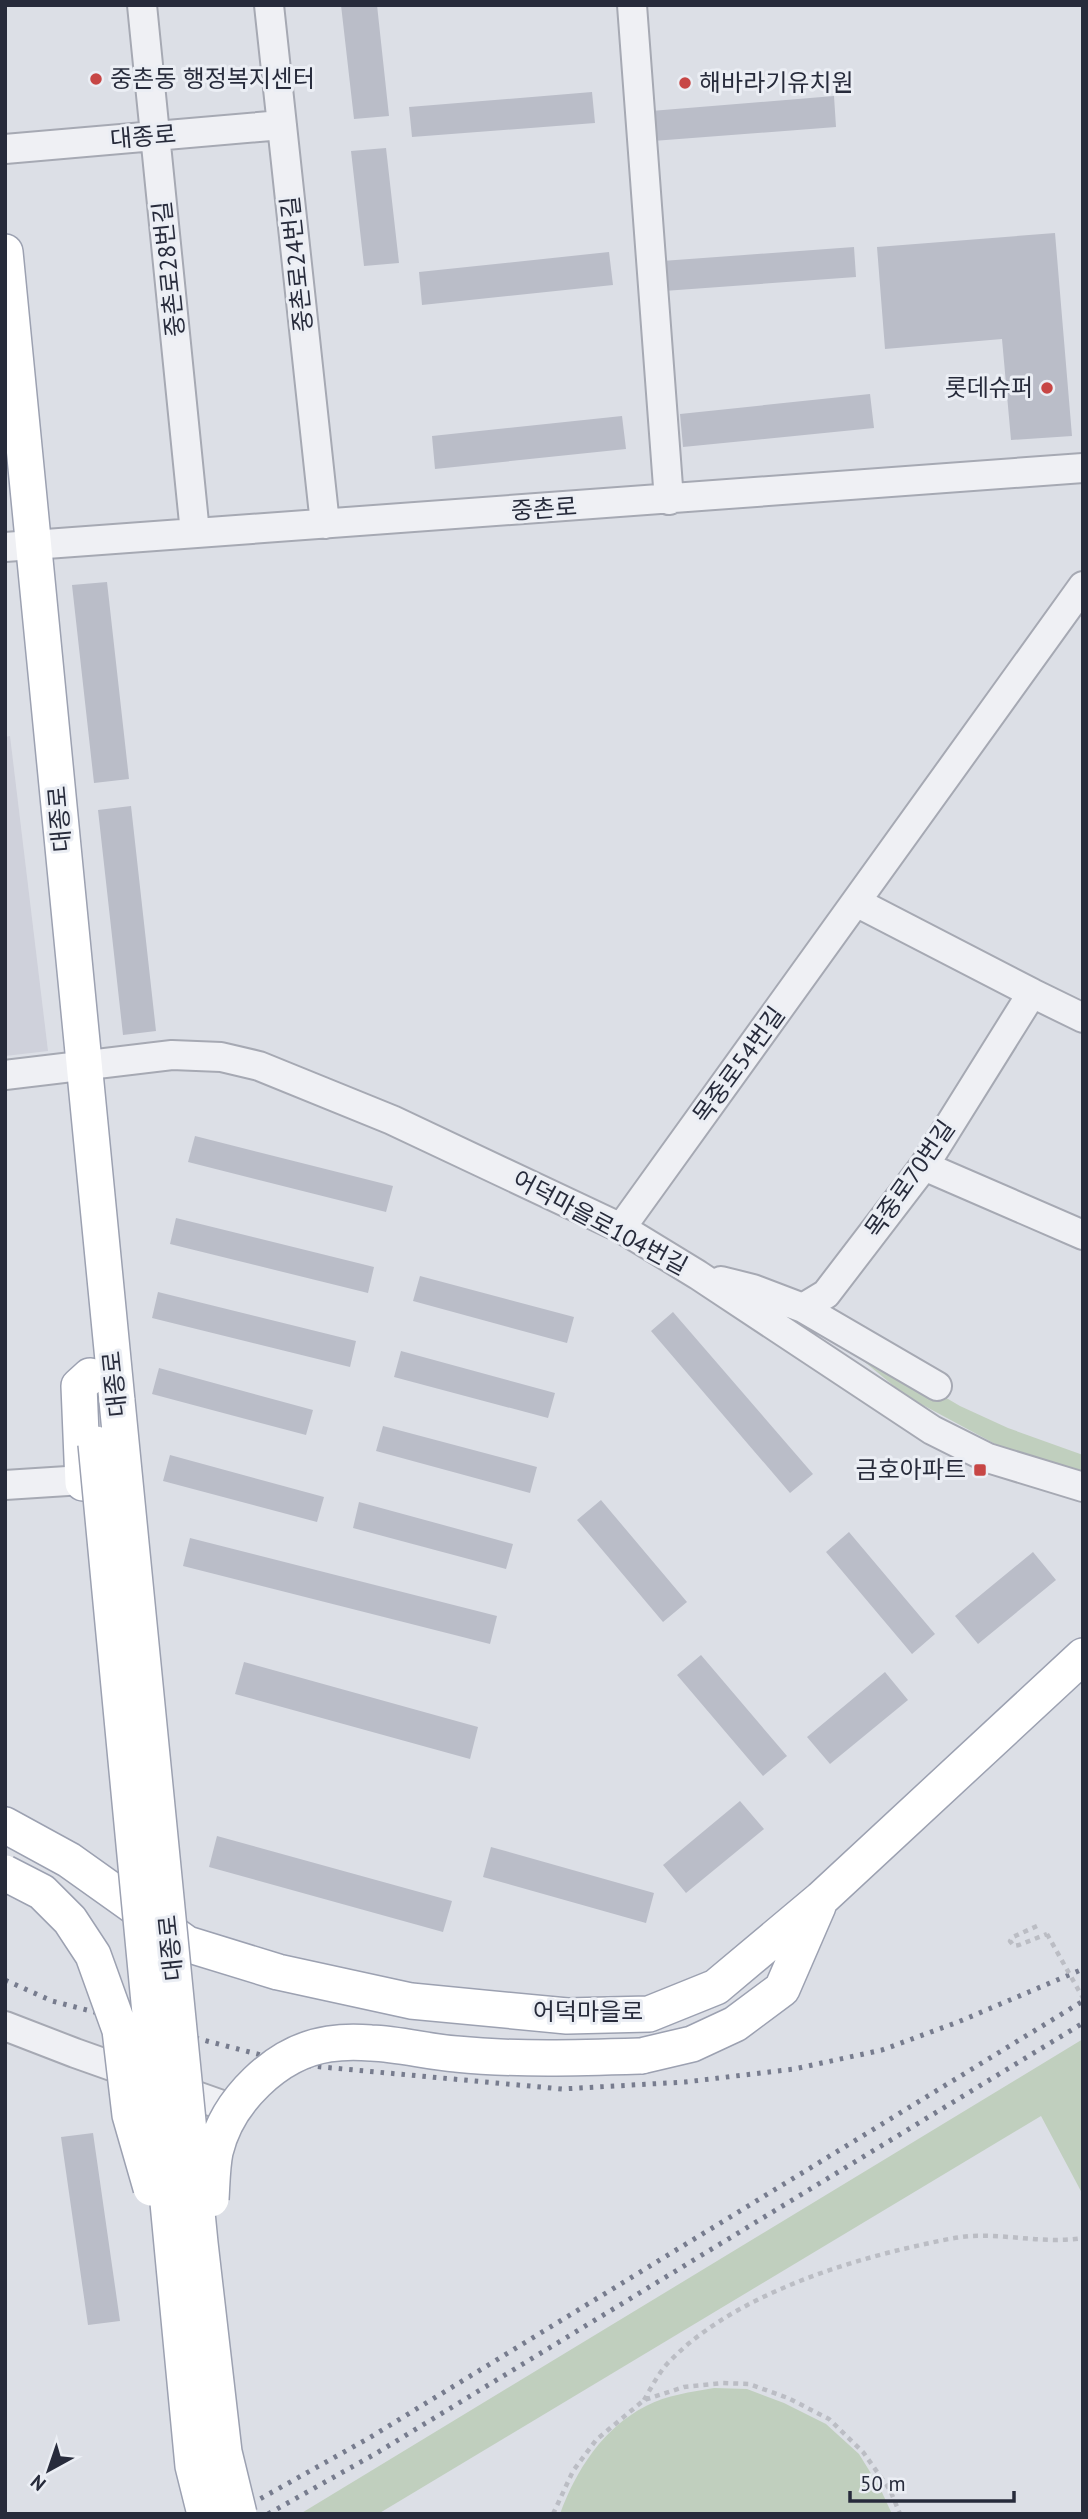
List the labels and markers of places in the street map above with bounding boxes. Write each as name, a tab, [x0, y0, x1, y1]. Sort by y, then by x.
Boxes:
place label: 중촌동 행정복지센터	[110, 63, 315, 94]
place label: 해바라기유치원	[699, 67, 854, 98]
marker: 중촌동 행정복지센터	[88, 71, 104, 87]
marker: 해바라기유치원	[677, 75, 693, 91]
place label: 롯데슈퍼	[945, 372, 1033, 403]
marker: 롯데슈퍼	[1039, 380, 1055, 396]
place label: 금호아파트	[856, 1454, 966, 1485]
marker: 금호아파트	[972, 1462, 988, 1478]

